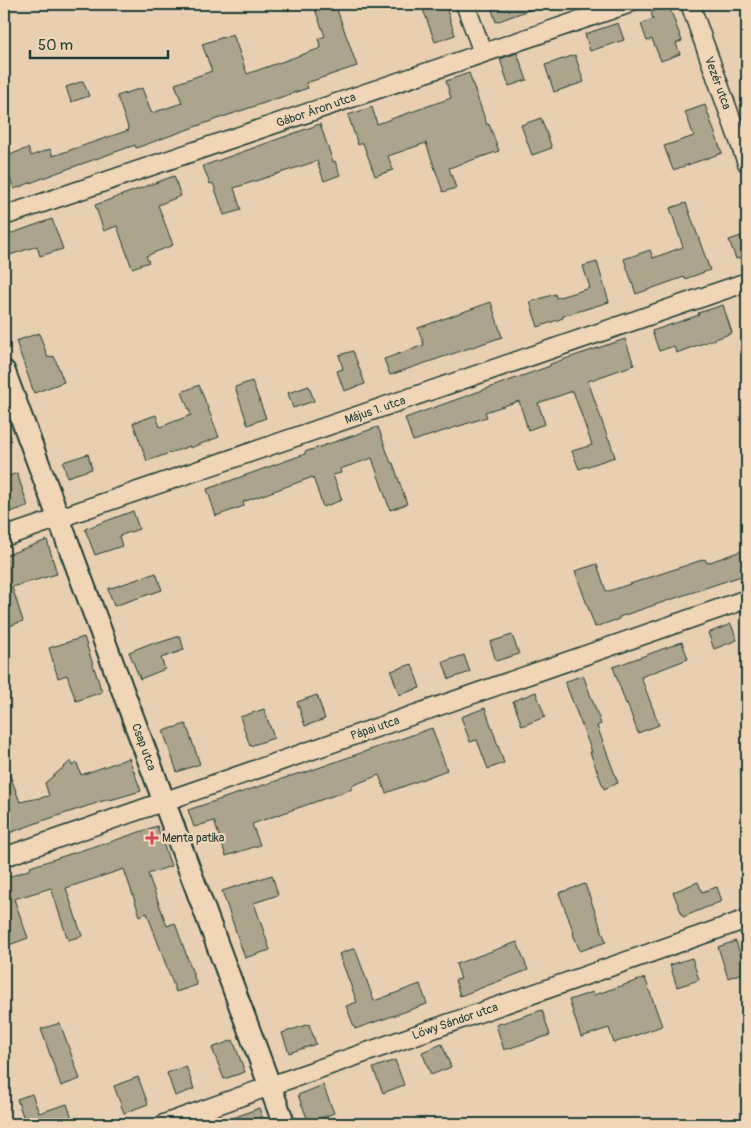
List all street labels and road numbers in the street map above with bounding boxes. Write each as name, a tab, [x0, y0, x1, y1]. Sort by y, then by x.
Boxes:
street label: Vezér utca	[701, 55, 734, 112]
street label: Gábor Áron utca	[274, 89, 358, 131]
street label: Május 1. utca	[343, 393, 408, 428]
street label: Pápai utca	[349, 713, 402, 744]
street label: Csap utca	[128, 722, 159, 773]
street label: Lőwy Sándor utca	[410, 1000, 501, 1043]

